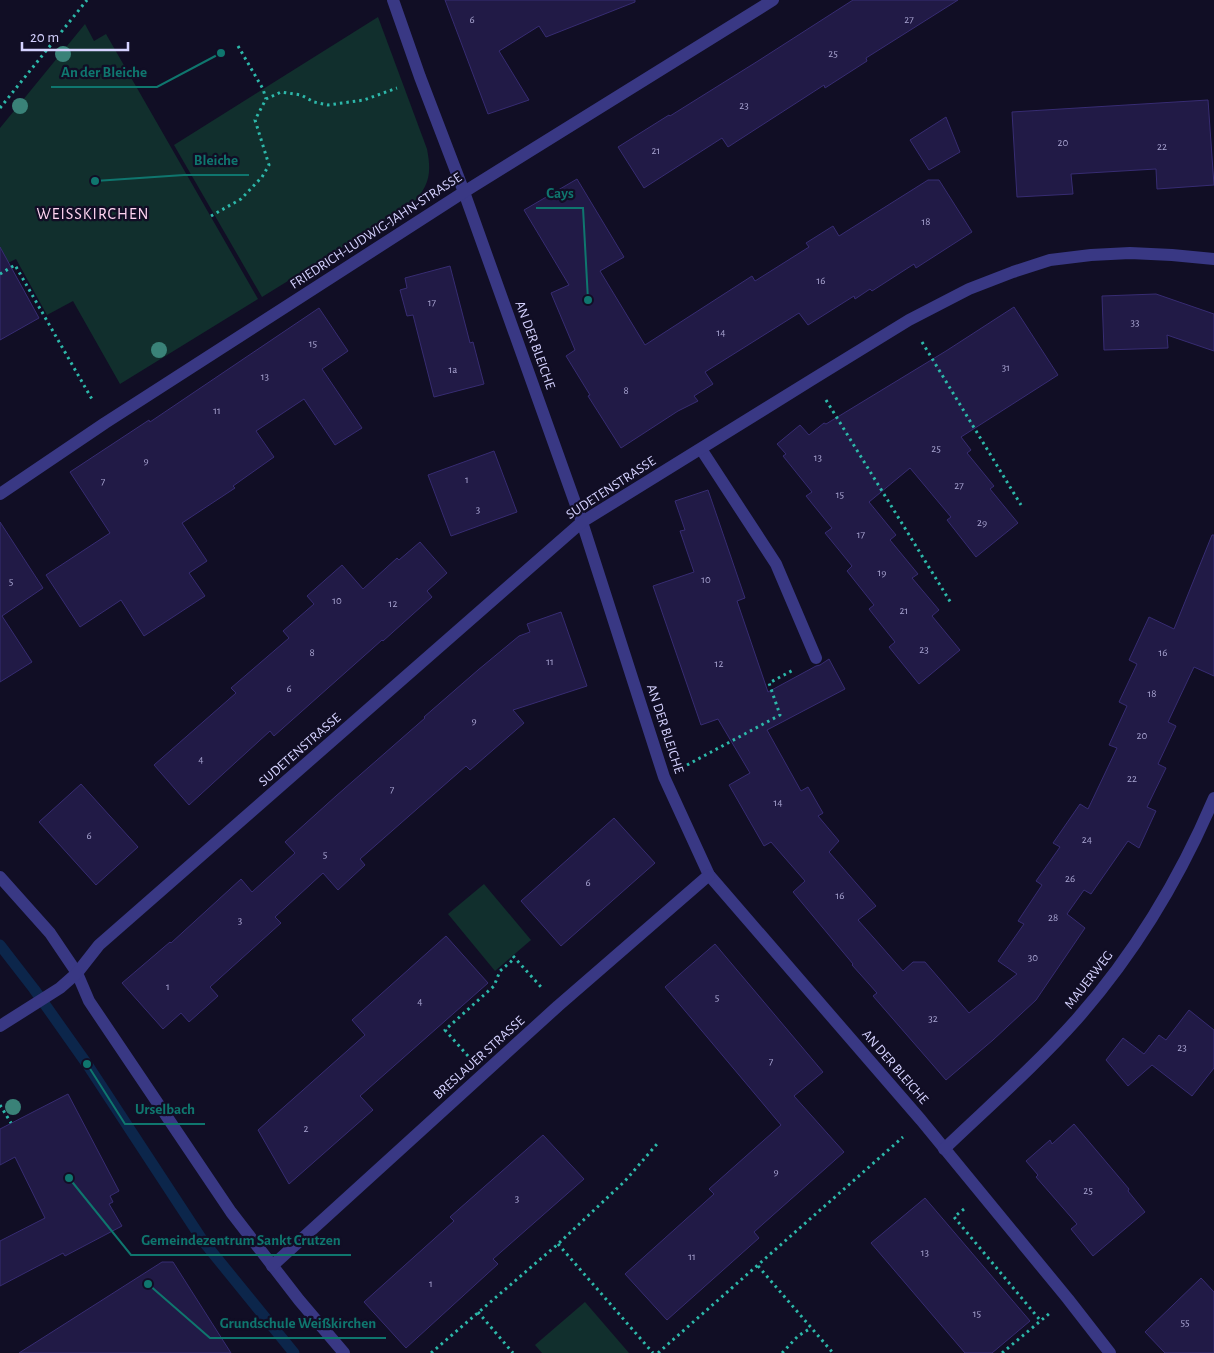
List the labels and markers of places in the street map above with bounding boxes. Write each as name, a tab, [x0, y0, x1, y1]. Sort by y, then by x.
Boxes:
callout: An der Bleiche	[51, 57, 157, 87]
callout: Bleiche	[184, 145, 249, 175]
callout: Cays	[536, 178, 583, 208]
callout: Urselbach	[125, 1094, 205, 1124]
callout: Gemeindezentrum Sankt Crutzen	[131, 1225, 351, 1255]
callout: Grundschule Weißkirchen	[210, 1308, 386, 1338]

